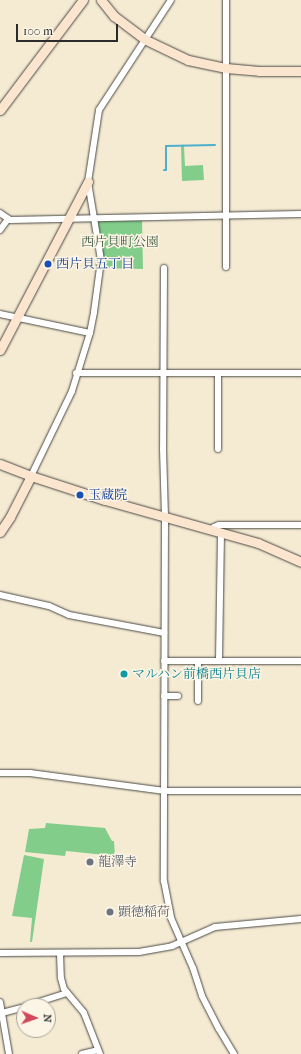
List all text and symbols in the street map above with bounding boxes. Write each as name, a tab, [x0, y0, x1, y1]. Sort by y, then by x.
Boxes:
scale bar	[18, 16, 120, 42]
text: 100 m	[23, 24, 53, 38]
park label: 西片貝町公園	[81, 234, 159, 250]
place label: 西片貝五丁目	[56, 256, 134, 272]
marker: 西片貝五丁目	[43, 259, 53, 269]
place label: 玉蔵院	[88, 487, 127, 503]
marker: 玉蔵院	[75, 490, 85, 500]
place label: マルハン前橋西片貝店	[132, 666, 262, 682]
marker: マルハン前橋西片貝店	[119, 669, 129, 679]
place label: 龍澤寺	[98, 854, 137, 870]
marker: 龍澤寺	[85, 857, 95, 867]
place label: 顕徳稲荷	[118, 904, 170, 920]
marker: 顕徳稲荷	[105, 907, 115, 917]
north arrow	[16, 998, 56, 1038]
text: N	[41, 1014, 54, 1023]

